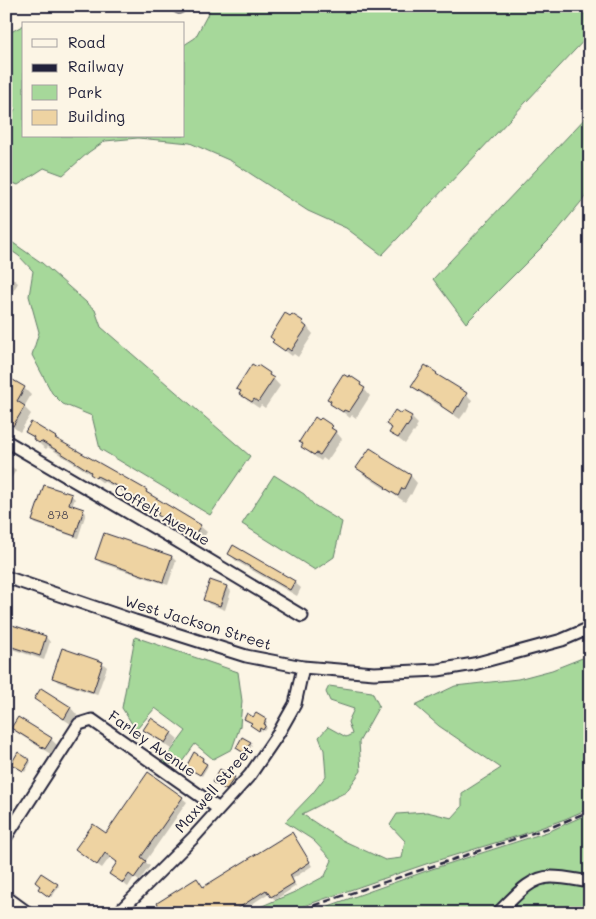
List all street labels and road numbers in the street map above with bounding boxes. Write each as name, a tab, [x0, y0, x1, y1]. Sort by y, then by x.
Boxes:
street label: Coffelt Avenue	[111, 479, 214, 550]
street label: West Jackson Street	[122, 590, 274, 654]
street label: Farley Avenue	[105, 705, 200, 781]
street label: Maxwell Street	[170, 740, 257, 836]

